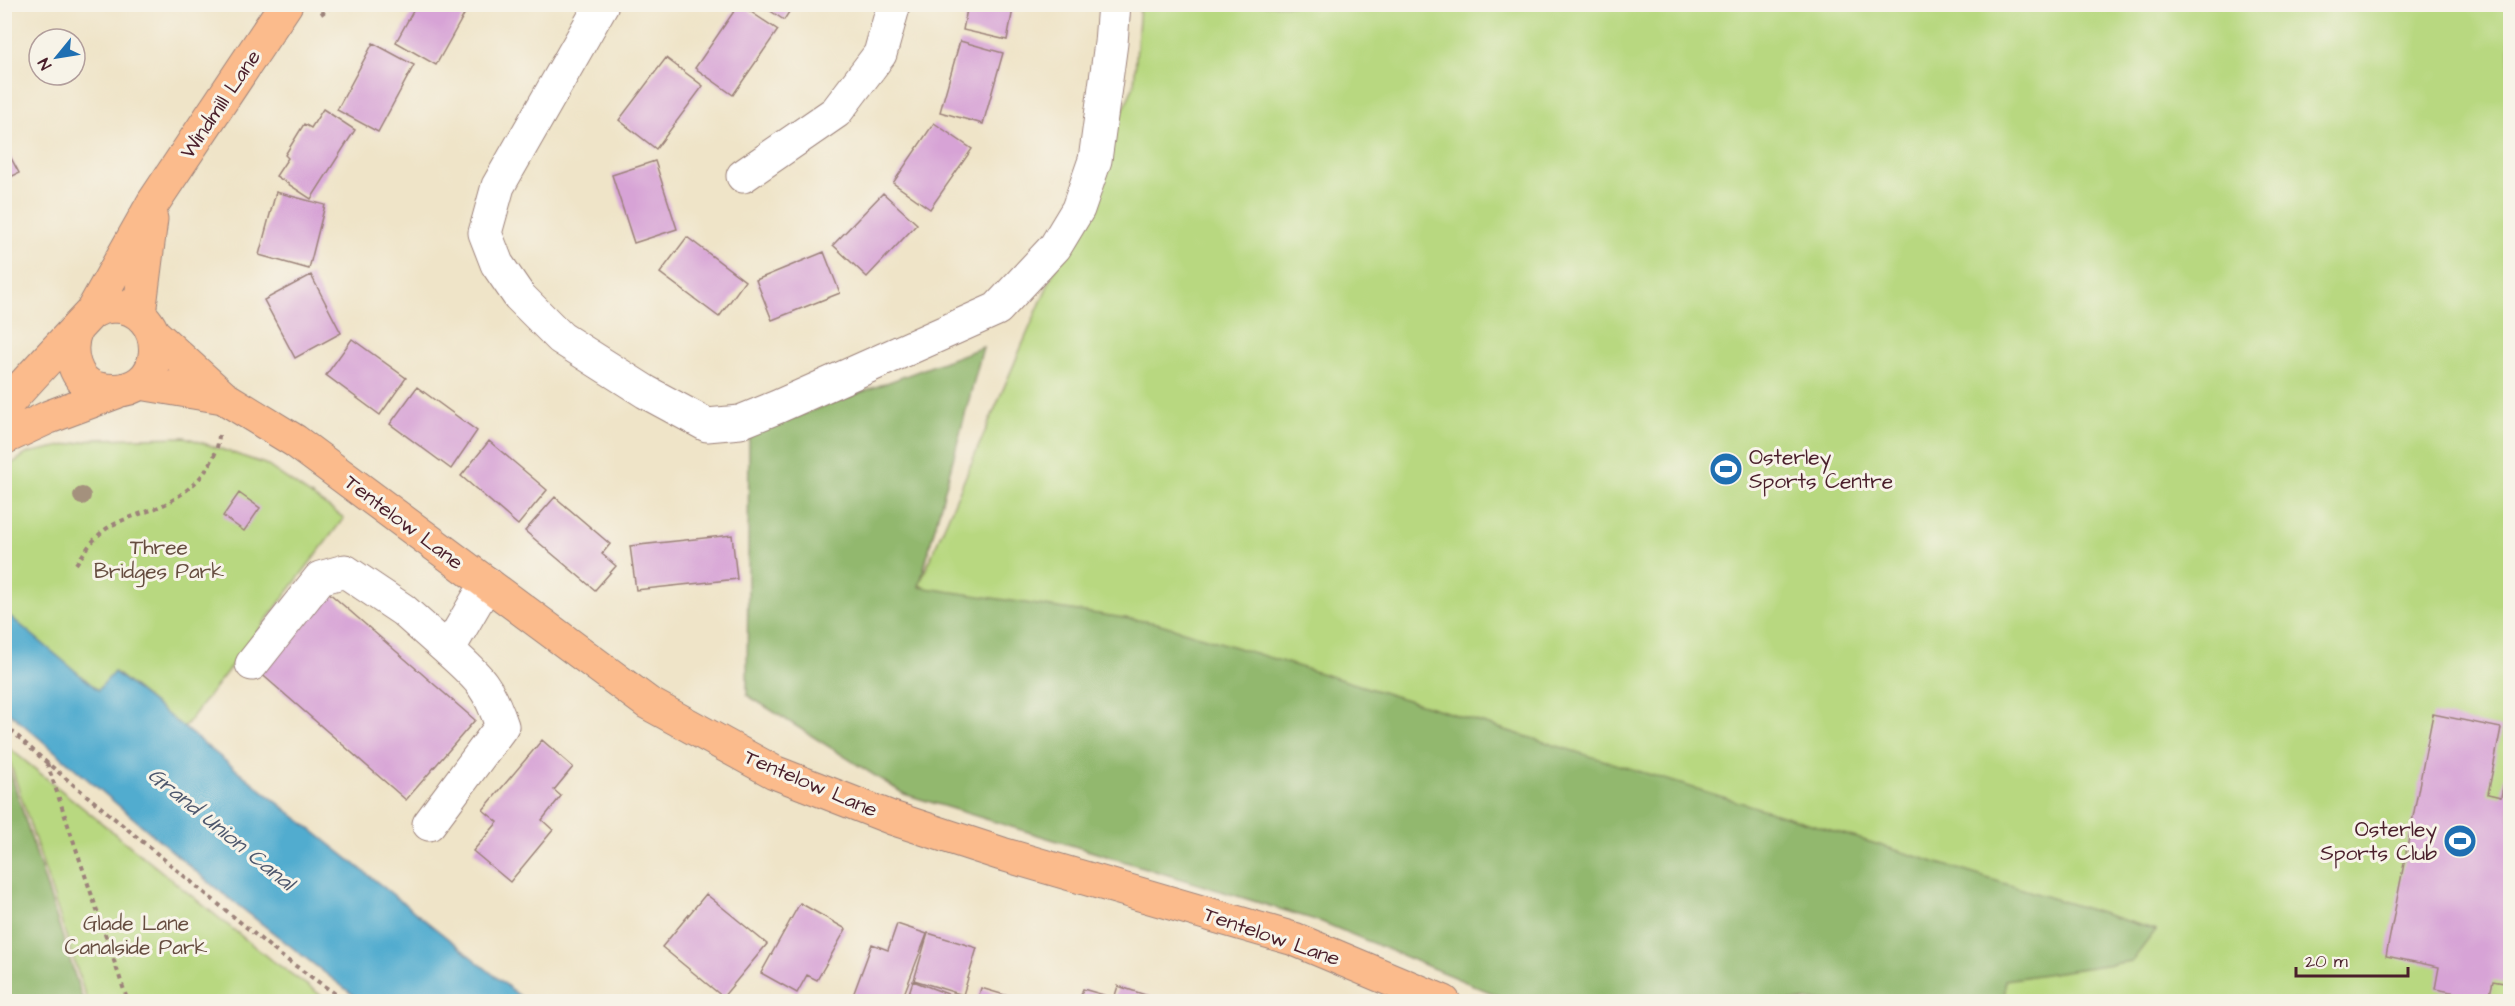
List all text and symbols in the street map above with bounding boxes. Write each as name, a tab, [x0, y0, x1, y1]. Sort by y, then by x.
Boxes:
north arrow	[27, 27, 87, 87]
street label: Windmill Lane	[173, 44, 268, 165]
text: N	[33, 54, 57, 74]
place label: Osterley Sports Centre	[1749, 443, 1893, 497]
sports icon: Osterley Sports Centre	[1708, 451, 1744, 487]
street label: Tentelow Lane	[338, 468, 469, 577]
park label: Three Bridges Park	[94, 533, 224, 588]
street label: Tentelow Lane	[740, 742, 882, 825]
water label: Grand Union Canal	[141, 760, 303, 900]
place label: Osterley Sports Club	[2320, 815, 2437, 869]
sports icon: Osterley Sports Club	[2442, 823, 2478, 859]
street label: Tentelow Lane	[1200, 900, 1344, 973]
park label: Glade Lane Canalside Park	[65, 909, 208, 962]
scale bar	[2296, 940, 2408, 978]
text: 20 m	[2305, 949, 2348, 974]

